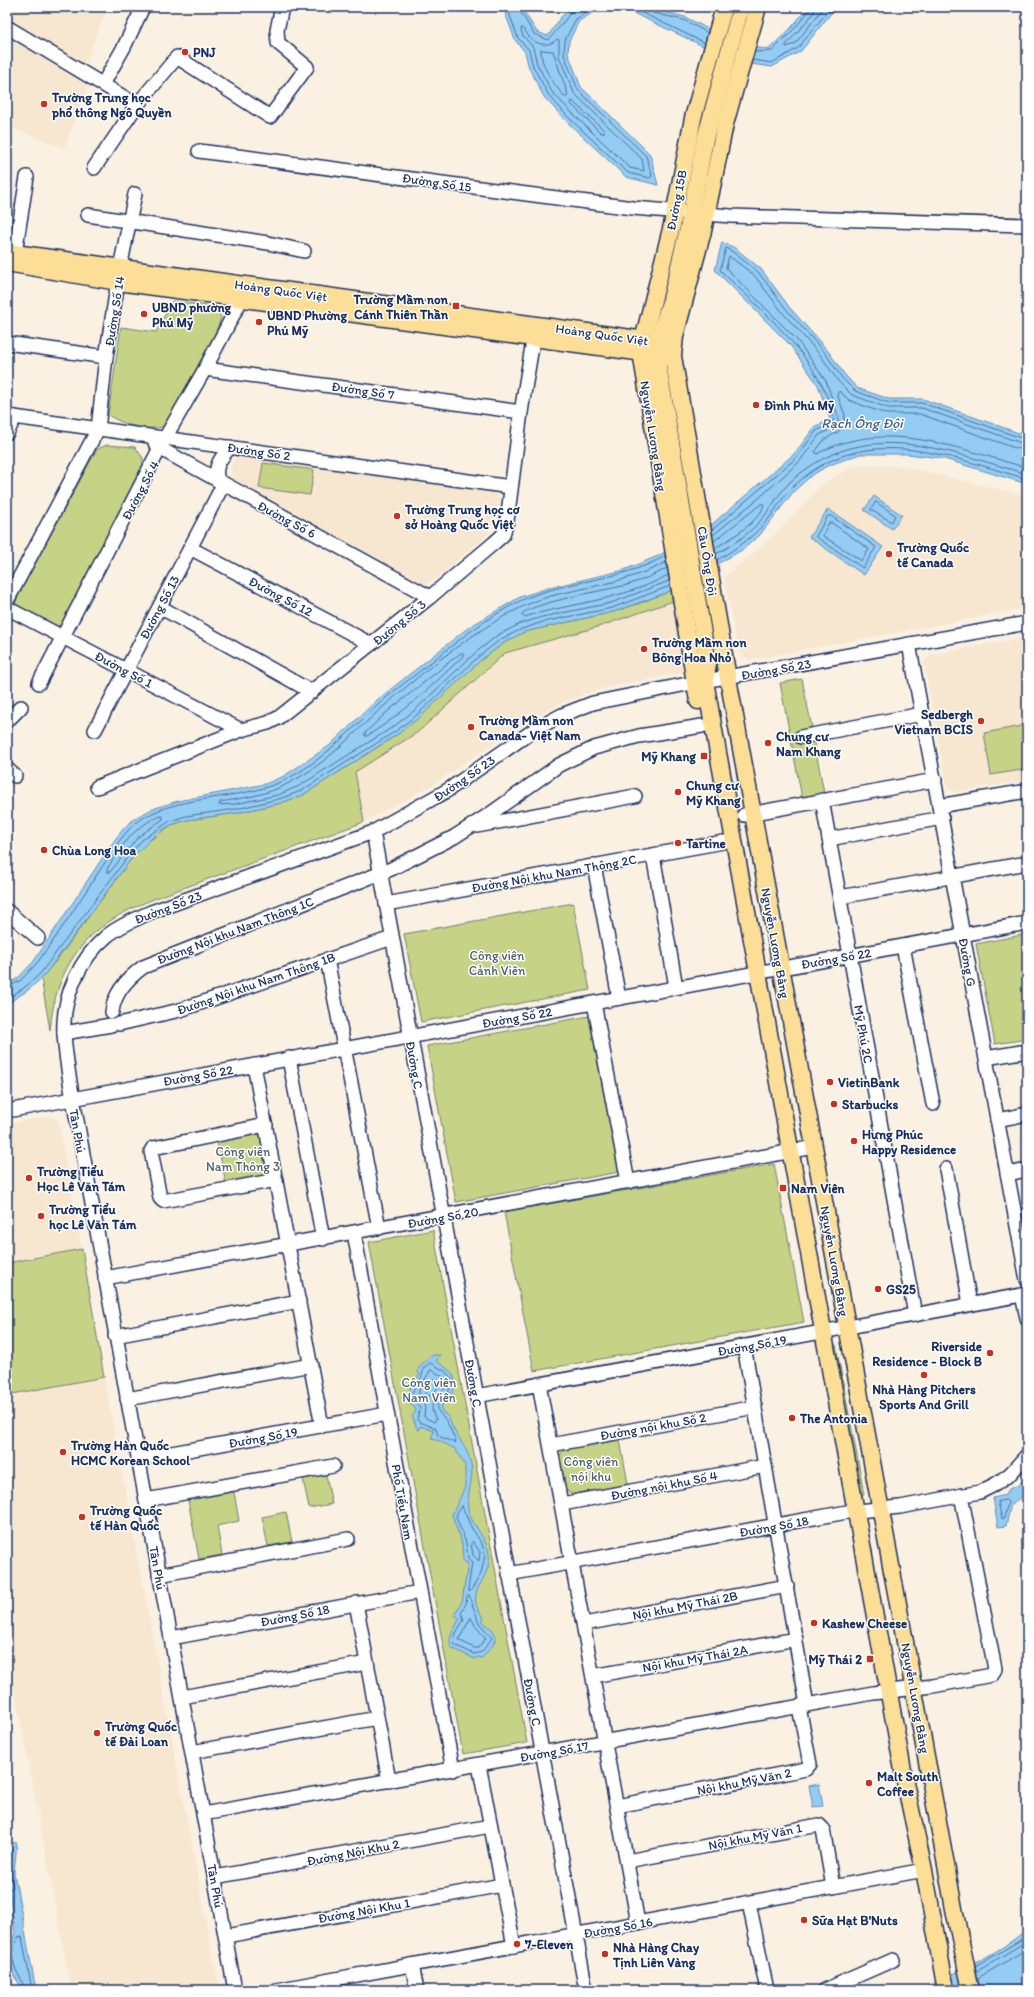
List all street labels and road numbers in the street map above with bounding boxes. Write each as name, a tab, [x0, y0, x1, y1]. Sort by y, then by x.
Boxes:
street label: Đường 15B	[663, 169, 690, 232]
street label: Đường Số 15	[401, 170, 473, 195]
street label: Đường Số 14	[102, 275, 127, 347]
street label: Hoàng Quốc Việt	[234, 277, 328, 304]
street label: Hoàng Quốc Việt	[555, 321, 649, 348]
street label: Đường Số 7	[330, 379, 396, 402]
street label: Nguyễn Lương Bằng	[637, 380, 670, 493]
street label: Đường Số 2	[226, 440, 292, 463]
street label: Đường Số 4	[119, 458, 162, 522]
street label: Đường Số 6	[255, 498, 319, 541]
street label: Cầu Ông Đội	[695, 525, 720, 597]
street label: Đường Số 13	[136, 573, 183, 642]
street label: Đường Số 12	[246, 573, 315, 620]
street label: Đường Số 3	[370, 596, 429, 648]
street label: Đường Số 1	[92, 648, 155, 691]
street label: Đường Số 23	[740, 656, 812, 683]
street label: Đường Số 23	[431, 752, 498, 804]
street label: Đường Nội khu Nam Thông 2C	[470, 852, 638, 895]
street label: Nguyễn Lương Bằng	[758, 887, 793, 1000]
street label: Đường Số 23	[132, 888, 204, 927]
street label: Đường Nội khu Nam Thông 1C	[155, 894, 316, 967]
street label: Đường G	[956, 937, 979, 988]
street label: Đường Số 22	[800, 945, 872, 972]
street label: Đường Nội khu Nam Thông 1B	[175, 949, 337, 1018]
street label: Đường Số 22	[481, 1004, 553, 1031]
street label: Mỹ Phú 2C	[851, 1004, 876, 1064]
street label: Đường C	[403, 1040, 426, 1090]
street label: Đường Số 22	[162, 1062, 234, 1089]
street label: Tân Phú	[66, 1108, 89, 1154]
street label: Đường Số 20	[406, 1204, 480, 1231]
street label: Nguyễn Lương Bằng	[817, 1205, 852, 1318]
street label: Đường Số 19	[716, 1332, 788, 1359]
street label: Đường C	[462, 1358, 485, 1408]
street label: Đường nội khu Số 2	[599, 1410, 707, 1443]
street label: Đường Số 19	[227, 1424, 299, 1451]
street label: Phố Tiểu Nam	[388, 1463, 417, 1541]
street label: Đường nội khu Số 4	[609, 1468, 719, 1503]
street label: Đường Số 18	[738, 1513, 810, 1540]
street label: Tân Phú	[146, 1545, 169, 1591]
street label: Nội khu Mỹ Thái 2B	[631, 1588, 740, 1623]
street label: Đường Số 18	[259, 1601, 331, 1630]
street label: Nội khu Mỹ Thái 2A	[641, 1642, 750, 1675]
street label: Nguyễn Lương Bằng	[898, 1642, 933, 1755]
street label: Đường C	[521, 1677, 544, 1727]
street label: Đường Số 17	[519, 1738, 590, 1765]
street label: Nội khu Mỹ Văn 2	[696, 1765, 793, 1798]
street label: Nội khu Mỹ Văn 1	[707, 1820, 803, 1853]
street label: Đường Nội Khu 2	[306, 1836, 401, 1869]
street label: Tân Phú	[204, 1863, 227, 1909]
street label: Đường Nội Khu 1	[317, 1895, 411, 1926]
street label: Đường Số 16	[582, 1914, 654, 1941]

